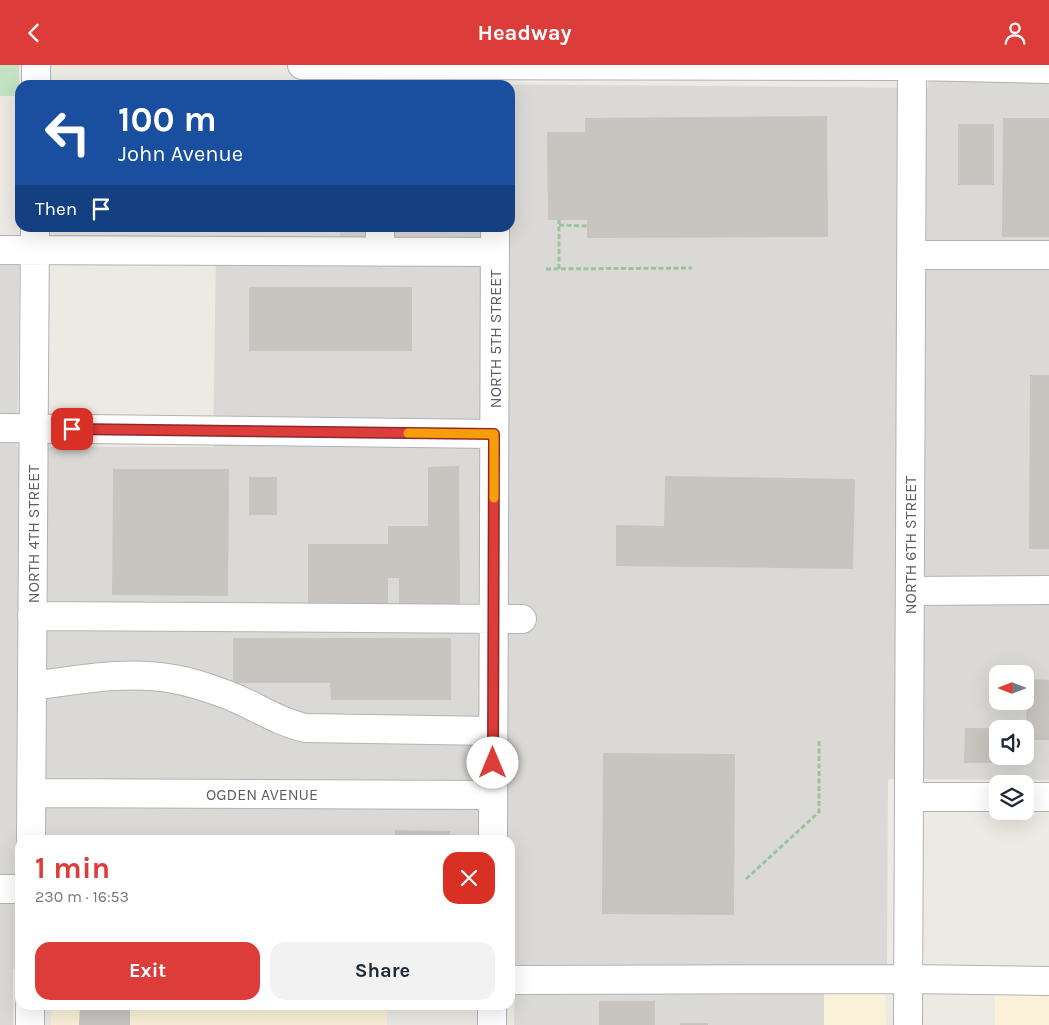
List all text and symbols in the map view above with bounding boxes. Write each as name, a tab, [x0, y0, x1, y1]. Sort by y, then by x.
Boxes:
icon: back	[20, 19, 48, 47]
icon: person	[1001, 19, 1029, 47]
text: Headway	[477, 20, 572, 46]
text: 100 m	[118, 99, 217, 140]
icon: left	[35, 100, 100, 165]
text: John Avenue	[118, 141, 243, 167]
icon: arrive	[87, 195, 115, 223]
text: Then	[35, 198, 77, 220]
street label: NORTH 5TH STREET	[486, 270, 505, 408]
pin	[51, 408, 93, 450]
icon: arrive	[58, 415, 86, 443]
street label: NORTH 4TH STREET	[24, 465, 43, 603]
street label: NORTH 6TH STREET	[901, 476, 920, 614]
north arrow	[989, 665, 1034, 710]
map controls	[989, 665, 1034, 820]
button: sound	[989, 720, 1034, 765]
position arrow	[466, 736, 518, 788]
button: layers	[989, 775, 1034, 820]
street label: OGDEN AVENUE	[206, 785, 318, 804]
text: 1 min	[35, 850, 110, 886]
button: close	[443, 852, 495, 904]
text: 230 m · 16:53	[35, 887, 129, 906]
button: Exit	[35, 942, 260, 1000]
button: Share	[270, 942, 495, 1000]

